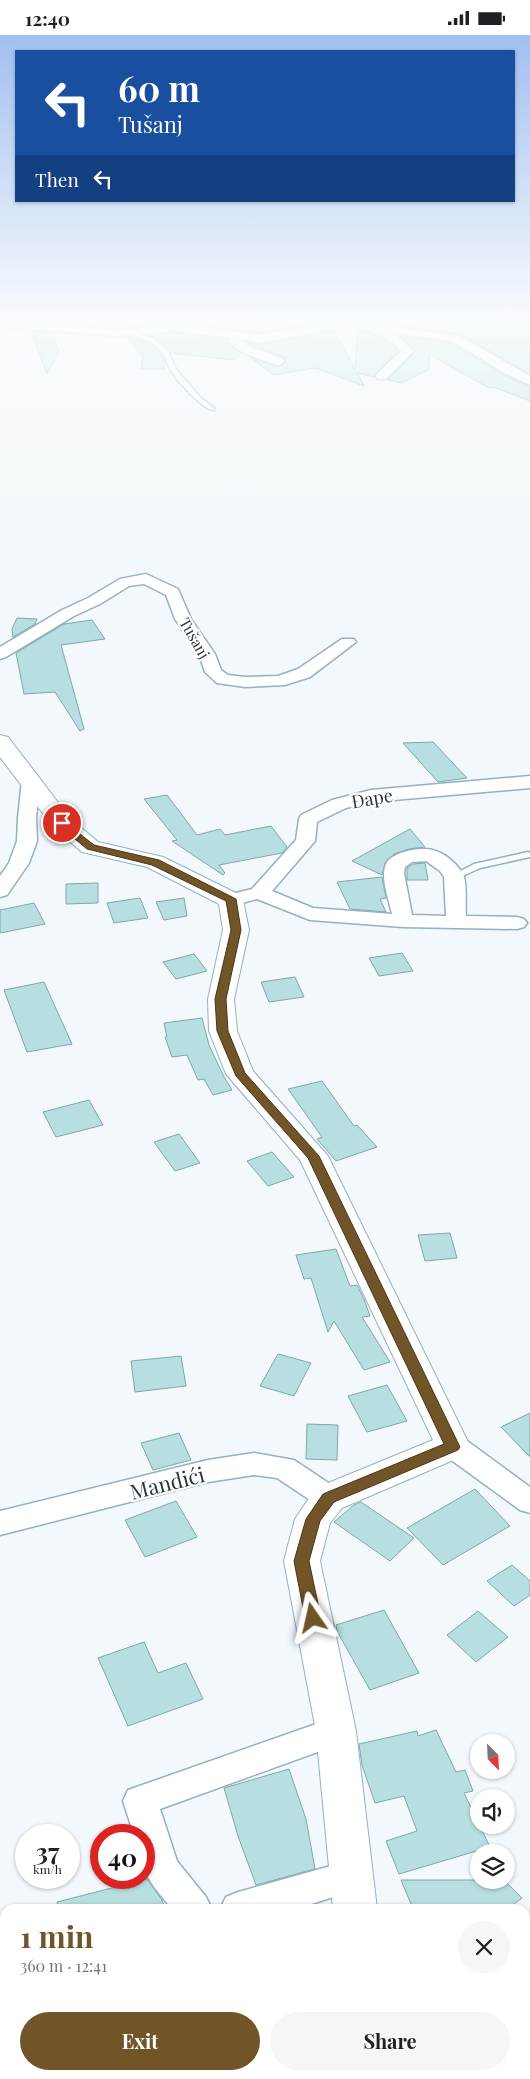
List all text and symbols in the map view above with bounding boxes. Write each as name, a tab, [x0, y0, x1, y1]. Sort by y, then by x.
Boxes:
text: 12:40	[25, 5, 70, 31]
text: 60 m	[118, 64, 200, 111]
icon: left	[35, 70, 100, 135]
text: Tušanj	[118, 109, 183, 139]
icon: left	[89, 165, 117, 193]
text: Then	[35, 166, 79, 192]
street label: Tušanj	[175, 614, 215, 662]
street label: Đape	[349, 783, 395, 813]
pin	[41, 802, 83, 844]
icon: arrive	[48, 809, 76, 837]
street label: Mandići	[127, 1459, 207, 1505]
position arrow	[286, 1591, 338, 1643]
north arrow	[470, 1734, 515, 1779]
map controls	[470, 1734, 515, 1889]
button: sound	[470, 1789, 515, 1834]
speed limit sign: 40	[90, 1824, 155, 1889]
text: 37	[36, 1834, 59, 1867]
button: layers	[470, 1844, 515, 1889]
text: km/h	[33, 1861, 62, 1877]
text: 1 min	[20, 1916, 94, 1956]
button: close	[458, 1921, 510, 1973]
text: 360 m · 12:41	[20, 1955, 107, 1976]
button: Exit	[20, 2012, 260, 2070]
button: Share	[270, 2012, 510, 2070]

